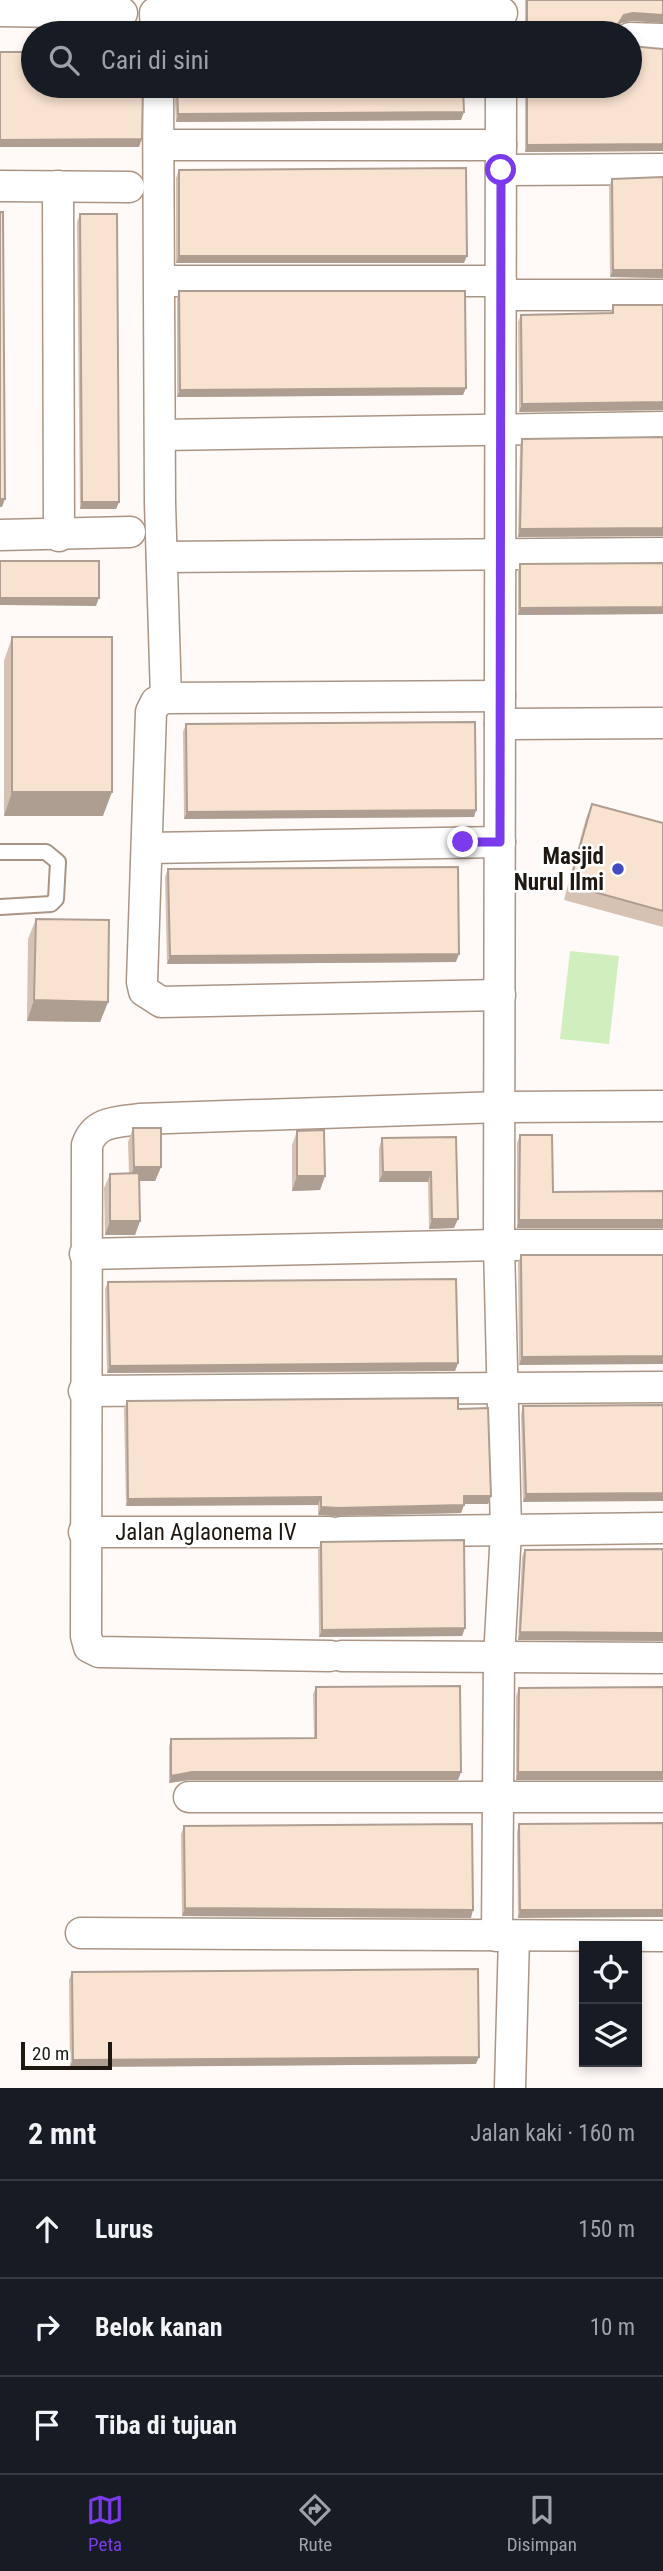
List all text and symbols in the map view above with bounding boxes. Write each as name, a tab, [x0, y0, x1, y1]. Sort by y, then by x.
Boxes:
search box	[21, 21, 642, 98]
icon: search	[45, 41, 83, 79]
text: Cari di sini	[101, 45, 209, 75]
route start	[485, 154, 516, 185]
route end	[447, 826, 478, 857]
place label: Masjid Nurul Ilmi	[514, 843, 604, 896]
marker: Masjid Nurul Ilmi	[610, 861, 626, 877]
street label: Jalan Aglaonema IV	[115, 1519, 297, 1546]
map controls	[579, 1941, 642, 2067]
button: locate	[579, 1941, 642, 2004]
button: layers	[579, 2004, 642, 2067]
scale bar	[21, 2039, 112, 2071]
text: 20 m	[32, 2042, 69, 2065]
text: 2 mnt	[28, 2116, 96, 2151]
text: Jalan kaki · 160 m	[470, 2120, 635, 2147]
icon: ahead	[28, 2210, 66, 2248]
text: Lurus	[95, 2214, 153, 2244]
text: 150 m	[578, 2216, 635, 2243]
icon: right	[28, 2308, 66, 2346]
text: Belok kanan	[95, 2312, 222, 2342]
text: 10 m	[590, 2314, 635, 2341]
icon: arrive	[28, 2406, 66, 2444]
text: Tiba di tujuan	[95, 2410, 237, 2440]
tab: Peta	[86, 2491, 124, 2556]
tab: Rute	[296, 2491, 334, 2556]
tab: Disimpan	[507, 2491, 577, 2556]

